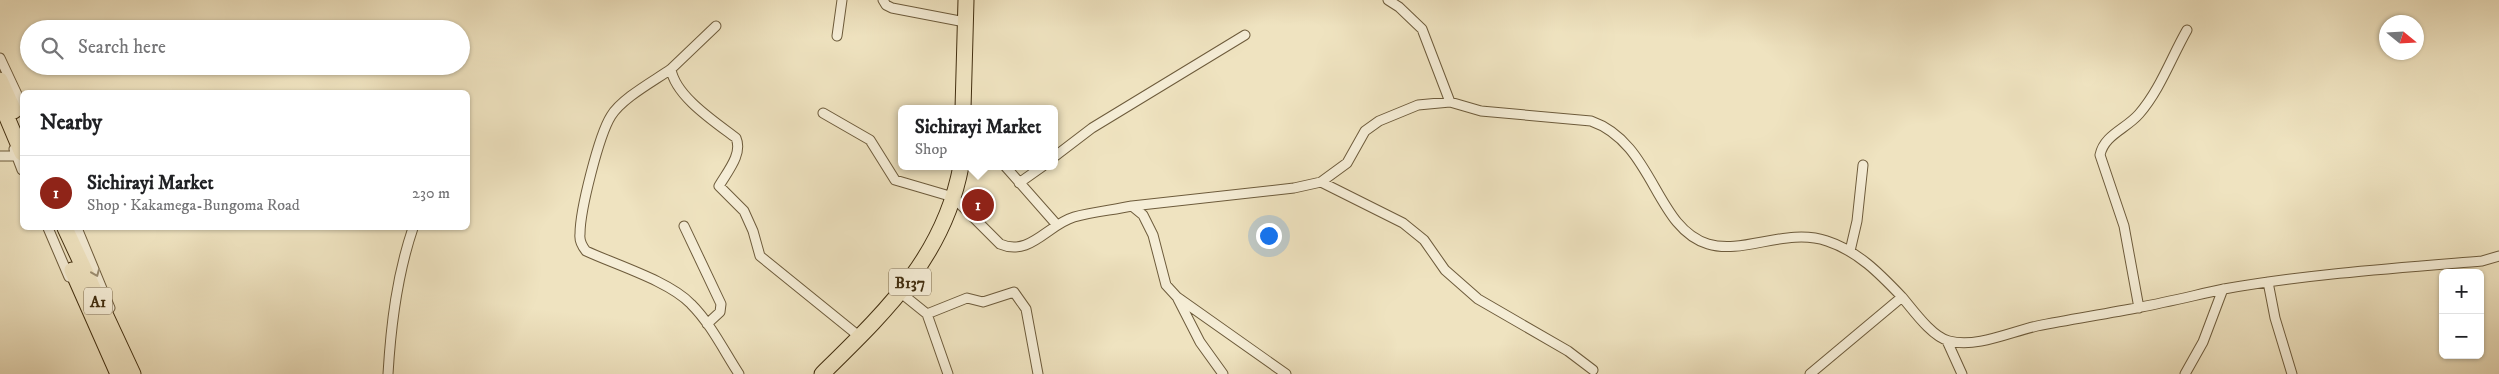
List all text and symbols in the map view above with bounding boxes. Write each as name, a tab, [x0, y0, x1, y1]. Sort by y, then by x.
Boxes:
north arrow	[2379, 15, 2424, 60]
search box	[20, 20, 470, 75]
icon: search	[38, 34, 66, 62]
text: Search here	[78, 36, 166, 59]
popup	[898, 105, 1058, 170]
text: Nearby	[40, 110, 102, 136]
text: Sichirayi Market	[915, 116, 1041, 139]
text: Shop	[915, 139, 947, 159]
text: Sichirayi Market	[87, 172, 214, 195]
text: 1	[53, 183, 59, 203]
text: 230 m	[412, 183, 450, 203]
pin: 1	[962, 186, 994, 224]
text: Shop · Kakamega-Bungoma Road	[87, 195, 300, 215]
your location	[1256, 223, 1282, 249]
one-way arrow	[89, 268, 100, 277]
road number: B137	[889, 268, 931, 296]
map controls	[2439, 269, 2484, 359]
button: +	[2439, 269, 2484, 314]
road number: A1	[84, 288, 112, 314]
button: −	[2439, 314, 2484, 359]

